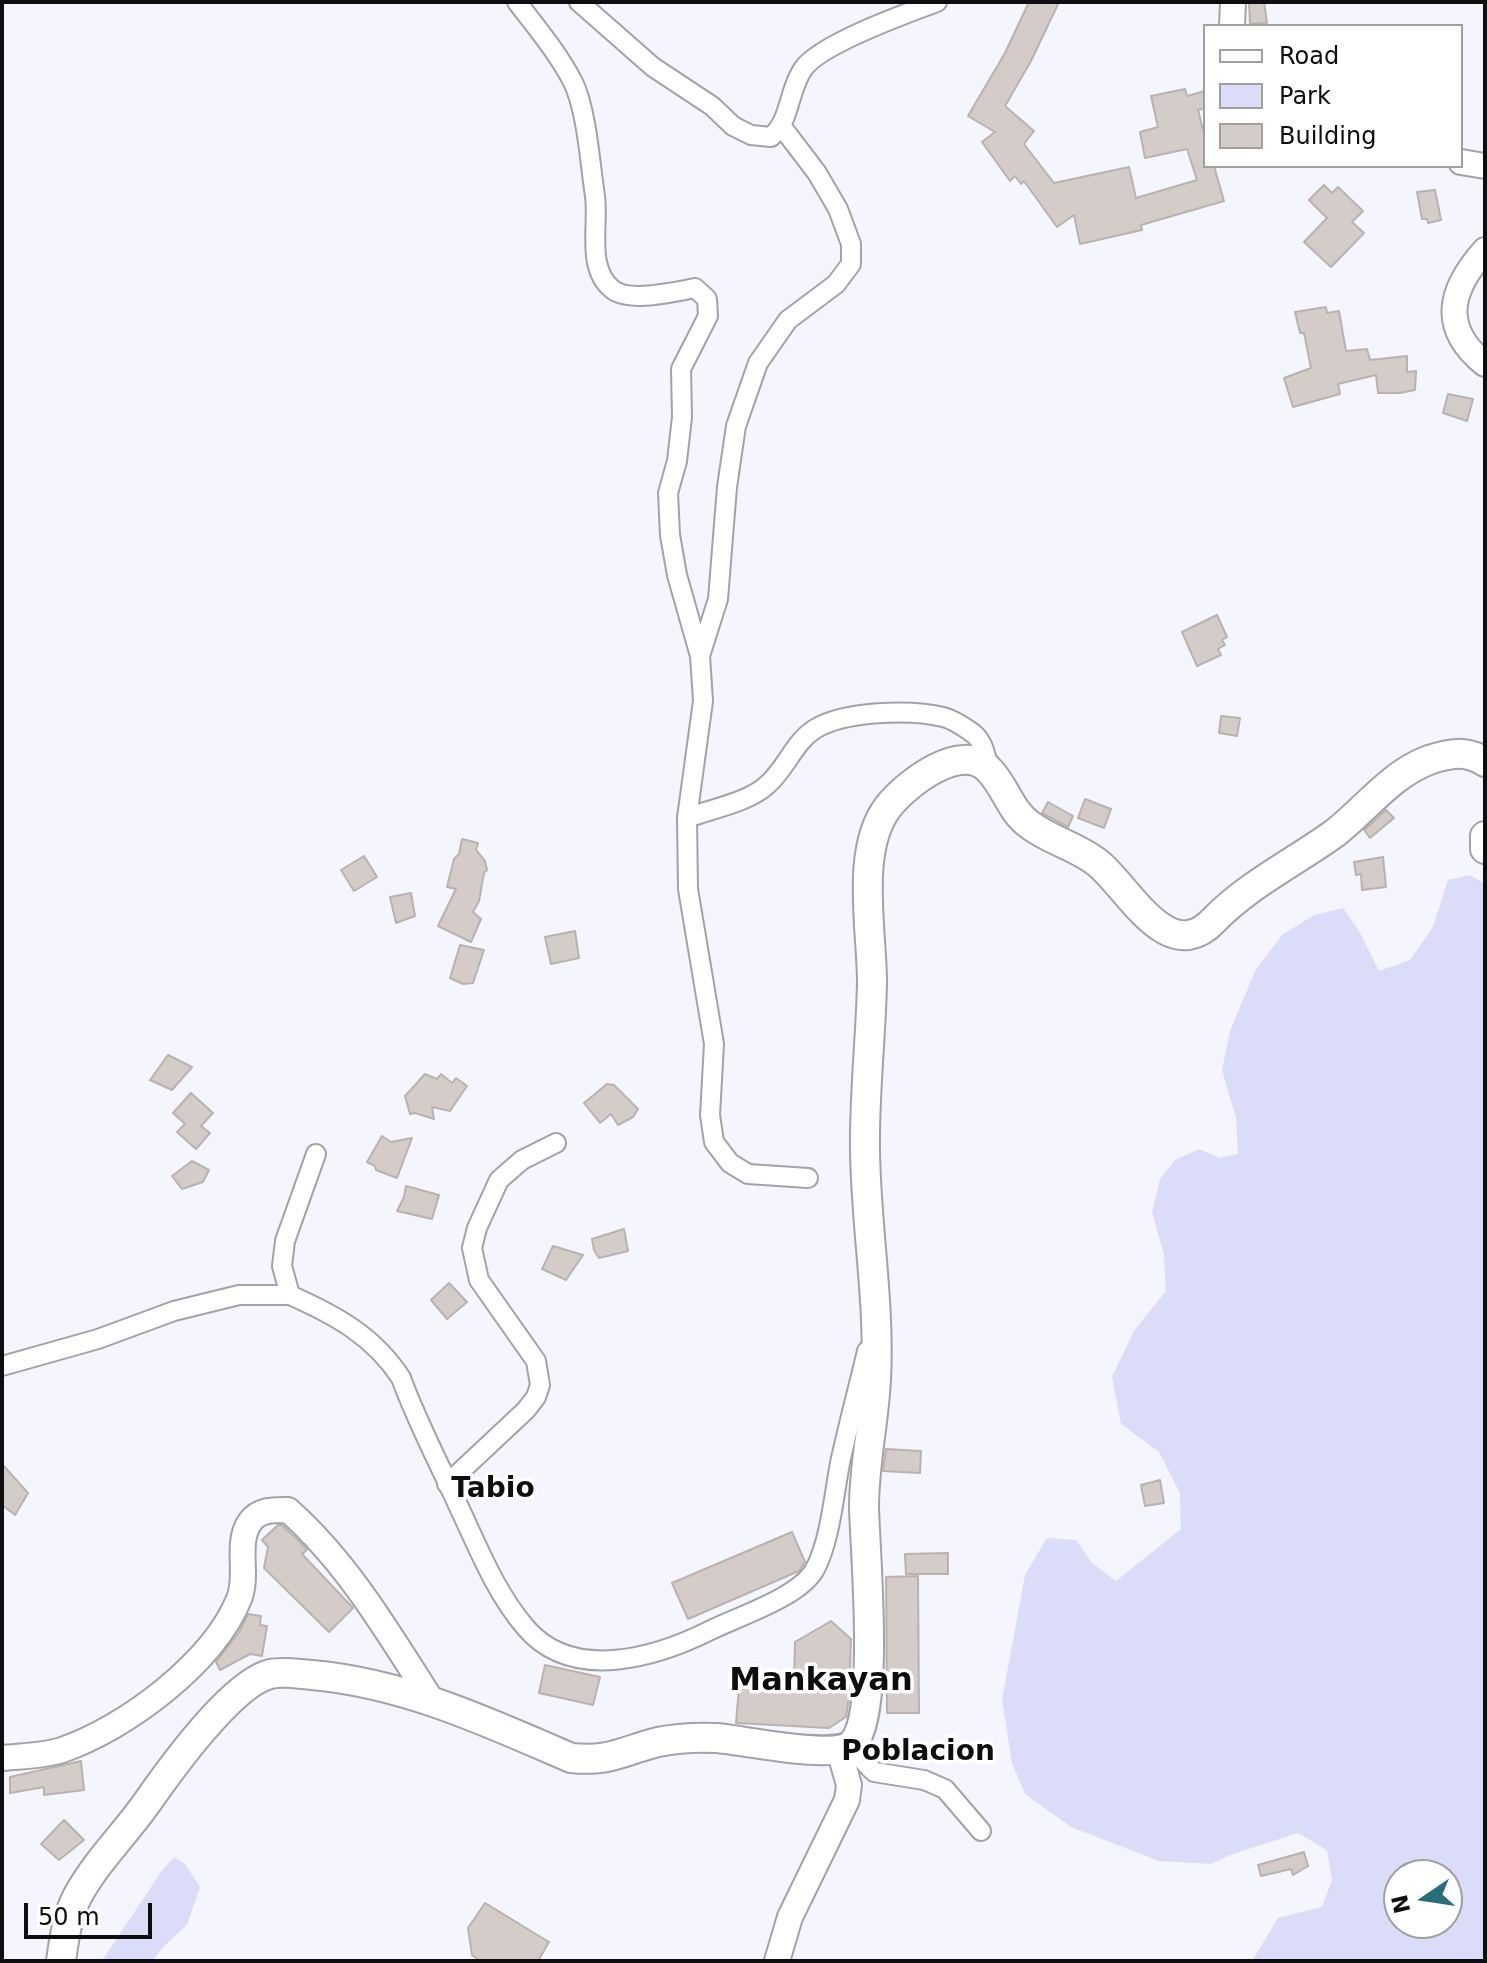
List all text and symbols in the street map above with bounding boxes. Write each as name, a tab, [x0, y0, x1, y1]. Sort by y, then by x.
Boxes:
legend	[1203, 24, 1463, 168]
text: Road	[1279, 42, 1339, 70]
text: Park	[1279, 82, 1331, 110]
text: Building	[1279, 122, 1376, 150]
district label: Tabio	[451, 1473, 535, 1507]
district label: Mankayan	[729, 1663, 913, 1701]
district label: Poblacion	[841, 1736, 995, 1770]
north arrow	[1383, 1859, 1463, 1939]
scale bar	[28, 1887, 156, 1937]
text: N	[1387, 1892, 1415, 1916]
text: 50 m	[38, 1903, 100, 1931]

